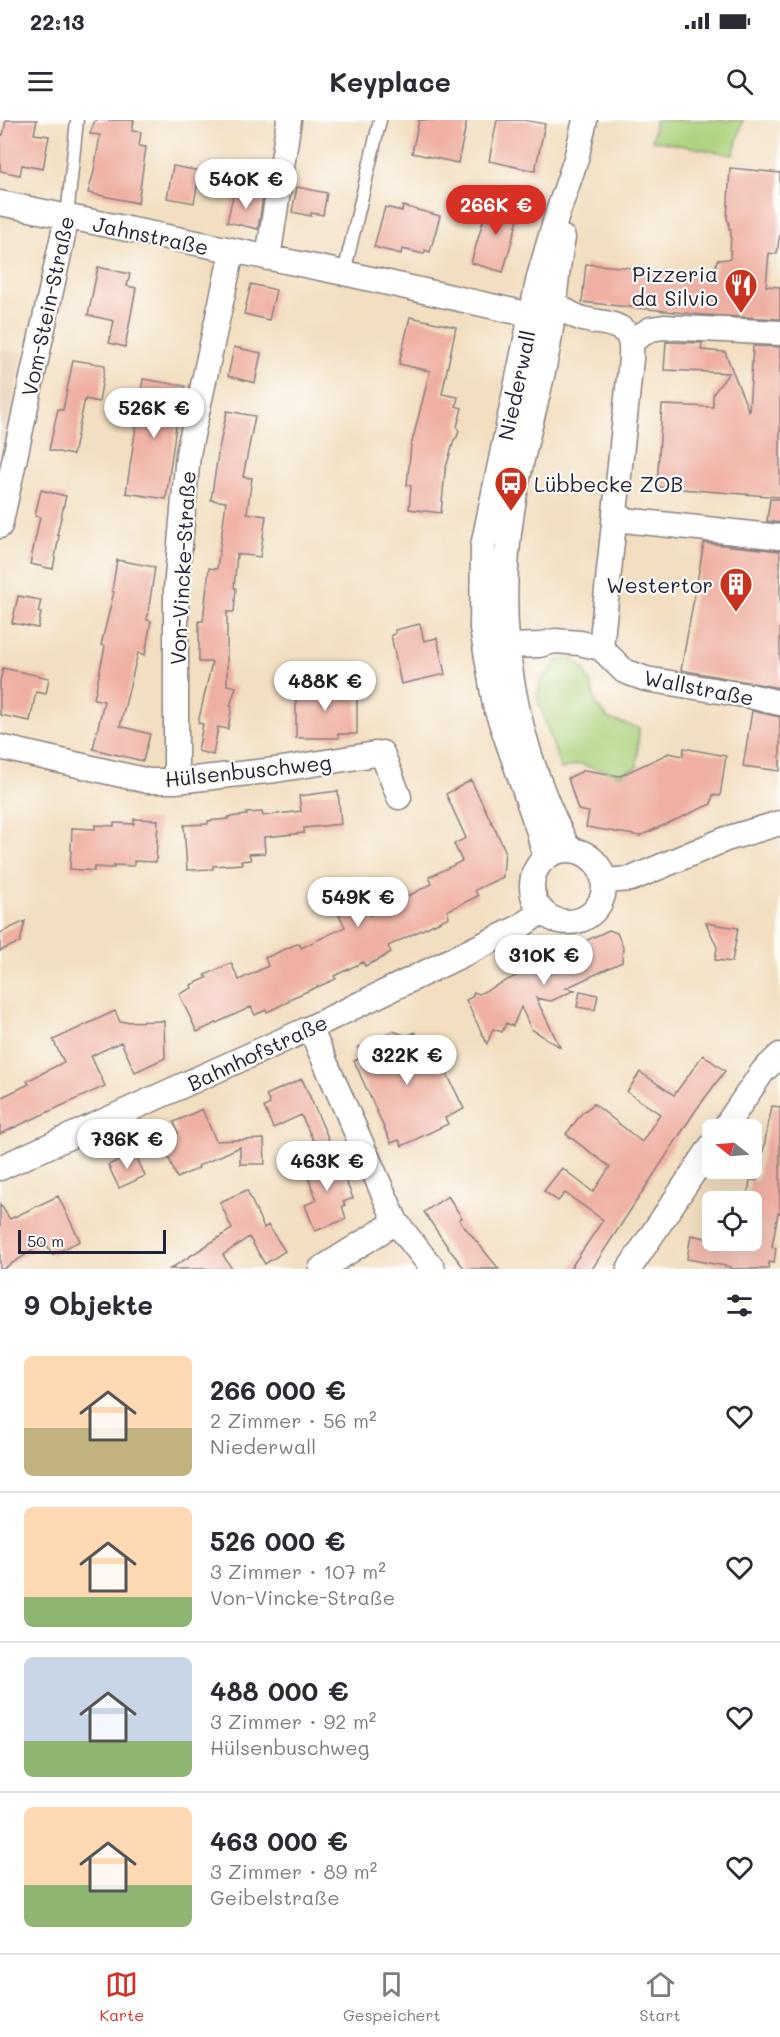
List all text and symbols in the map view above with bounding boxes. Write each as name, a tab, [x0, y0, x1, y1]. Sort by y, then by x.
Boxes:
text: 22:13	[30, 7, 85, 36]
text: Keyplace	[329, 64, 451, 99]
icon: menu	[24, 65, 57, 98]
icon: search	[723, 65, 756, 98]
pin: 540K €	[197, 159, 295, 210]
text: 540K €	[209, 165, 283, 191]
pin: 266K €	[447, 185, 545, 236]
text: 266K €	[460, 191, 532, 217]
street label: Jahnstraße	[91, 210, 211, 260]
street label: Vom-Stein-Straße	[15, 213, 79, 399]
place label: Pizzeria da Silvio	[631, 260, 718, 311]
restaurant icon: Pizzeria da Silvio	[723, 267, 759, 314]
street label: Niederwall	[491, 328, 541, 442]
pin: 526K €	[105, 388, 203, 439]
text: 526K €	[118, 394, 190, 420]
bus stop icon: Lübbecke ZOB	[493, 465, 529, 512]
street label: Von-Vincke-Straße	[163, 470, 201, 666]
place label: Lübbecke ZOB	[534, 470, 683, 497]
building icon: Westertor	[718, 566, 754, 613]
place label: Westertor	[606, 571, 713, 598]
pin: 488K €	[276, 661, 374, 712]
street label: Wallstraße	[642, 663, 756, 711]
text: 488K €	[288, 667, 362, 693]
street label: Hülsenbuschweg	[163, 748, 333, 792]
pin: 549K €	[309, 877, 407, 928]
text: 549K €	[322, 883, 394, 909]
pin: 310K €	[495, 935, 593, 986]
text: 310K €	[509, 941, 579, 967]
street label: Bahnhofstraße	[183, 1008, 331, 1096]
pin: 322K €	[358, 1035, 456, 1086]
text: 322K €	[372, 1041, 442, 1067]
pin: 736K €	[78, 1119, 176, 1170]
north arrow	[702, 1119, 762, 1179]
map controls	[702, 1119, 762, 1251]
text: 736K €	[91, 1125, 163, 1151]
pin: 463K €	[278, 1141, 376, 1192]
text: 463K €	[290, 1147, 364, 1173]
button: locate	[702, 1191, 762, 1251]
scale bar	[18, 1227, 166, 1254]
text: 50 m	[27, 1230, 64, 1251]
text: 9 Objekte	[24, 1288, 153, 1322]
icon: filters	[723, 1289, 756, 1322]
text: 266 000 €	[210, 1373, 346, 1407]
icon: home	[72, 1380, 144, 1452]
icon: heart	[723, 1400, 756, 1433]
text: 2 Zimmer · 56 m²	[210, 1407, 377, 1433]
text: Niederwall	[210, 1433, 316, 1459]
text: 526 000 €	[210, 1524, 345, 1558]
icon: home	[72, 1531, 144, 1603]
icon: heart	[723, 1551, 756, 1584]
text: 3 Zimmer · 107 m²	[210, 1558, 386, 1584]
text: Von-Vincke-Straße	[210, 1584, 395, 1610]
text: 488 000 €	[210, 1674, 349, 1708]
icon: home	[72, 1681, 144, 1753]
icon: heart	[723, 1701, 756, 1734]
text: 3 Zimmer · 92 m²	[210, 1708, 376, 1734]
text: Hülsenbuschweg	[210, 1734, 369, 1760]
text: 463 000 €	[210, 1824, 348, 1858]
icon: home	[72, 1831, 144, 1903]
icon: heart	[723, 1851, 756, 1884]
text: 3 Zimmer · 89 m²	[210, 1858, 377, 1884]
text: Geibelstraße	[210, 1884, 340, 1910]
tab: Karte	[99, 1968, 144, 2025]
tab: Gespeichert	[343, 1968, 441, 2025]
tab: Start	[639, 1968, 681, 2025]

